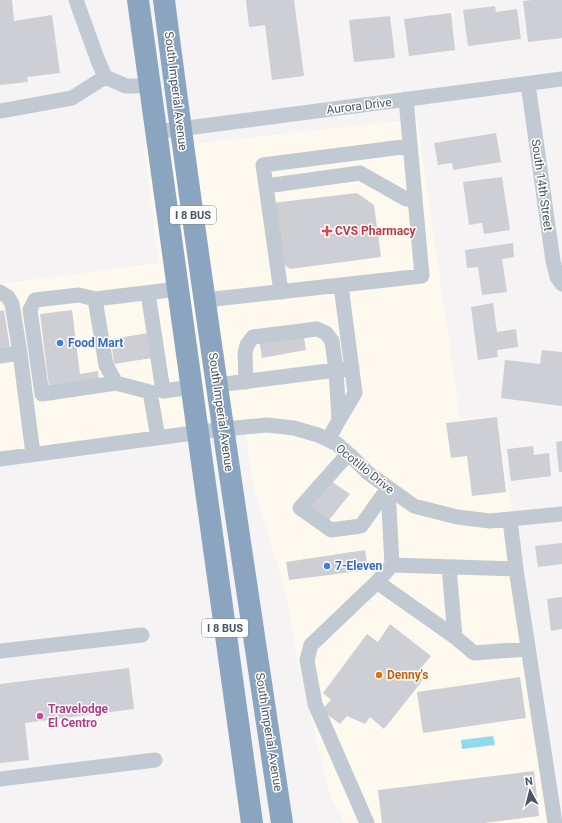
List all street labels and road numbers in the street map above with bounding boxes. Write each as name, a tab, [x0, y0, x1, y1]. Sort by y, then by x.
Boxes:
street label: South Imperial Avenue	[162, 31, 190, 151]
street label: Aurora Drive	[326, 95, 392, 117]
street label: South 14th Street	[529, 138, 555, 232]
road number: I 8 BUS	[170, 206, 216, 224]
street label: South Imperial Avenue	[206, 352, 236, 472]
street label: Ocotillo Drive	[333, 441, 397, 497]
road number: I 8 BUS	[202, 619, 248, 637]
street label: South Imperial Avenue	[253, 672, 285, 792]

